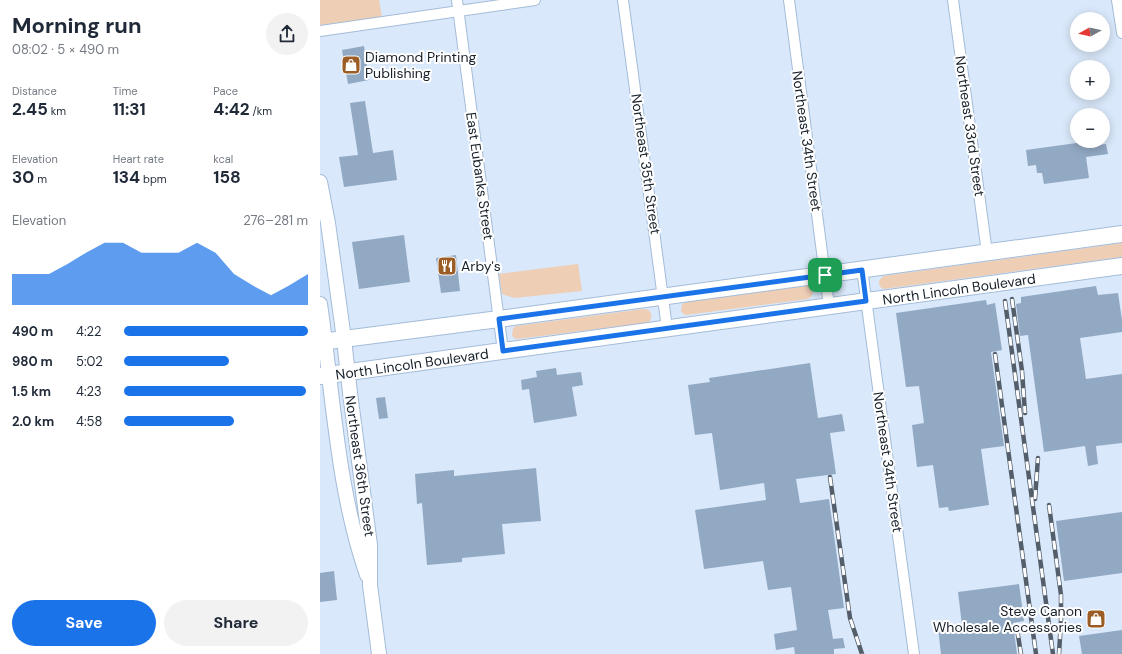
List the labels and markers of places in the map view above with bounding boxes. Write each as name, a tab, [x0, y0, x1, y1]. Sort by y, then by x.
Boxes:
place label: Diamond Printing Publishing	[365, 48, 477, 82]
shop icon: Diamond Printing Publishing	[340, 54, 362, 76]
restaurant icon: Arby's	[436, 255, 458, 277]
place label: Arby's	[461, 257, 501, 275]
pin	[808, 258, 842, 292]
place label: Steve Canon Wholesale Accessories	[933, 602, 1082, 636]
shop icon: Steve Canon Wholesale Accessories	[1085, 608, 1107, 630]

